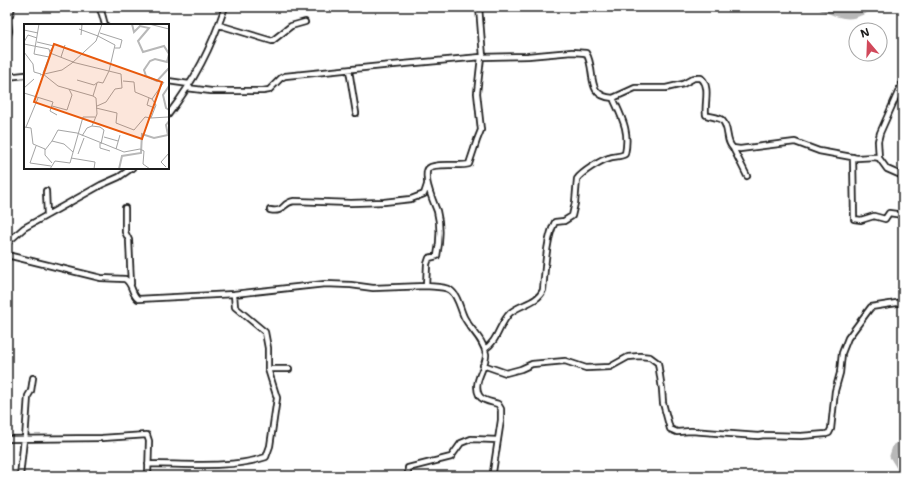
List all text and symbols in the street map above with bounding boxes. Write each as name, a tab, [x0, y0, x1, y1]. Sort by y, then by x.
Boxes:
north arrow	[848, 22, 888, 62]
inset map	[24, 24, 169, 169]
text: N	[858, 24, 872, 42]

